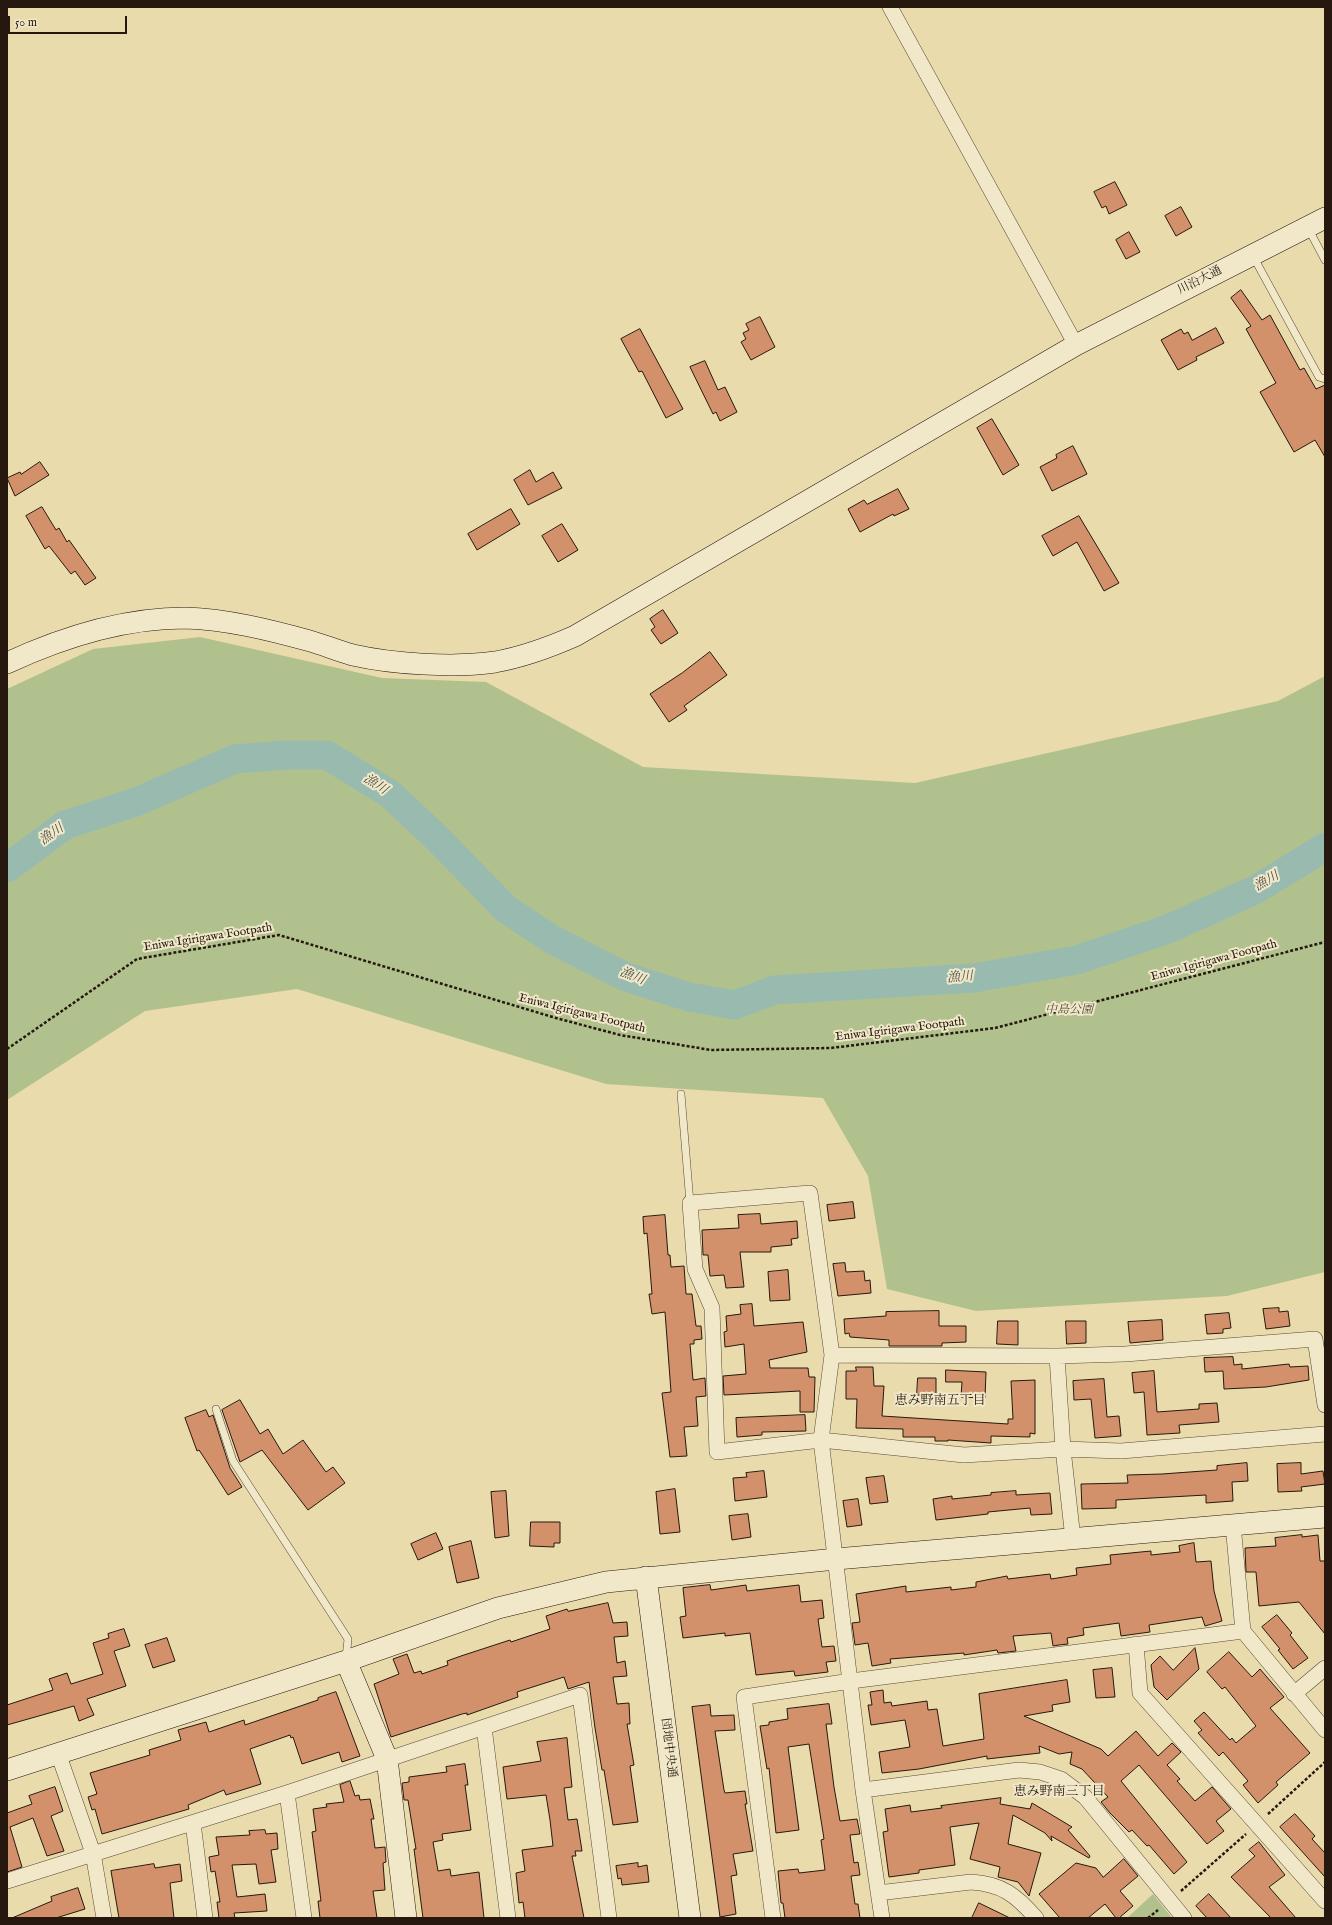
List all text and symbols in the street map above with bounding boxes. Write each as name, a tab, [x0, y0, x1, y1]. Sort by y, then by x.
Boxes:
scale bar	[10, 8, 129, 34]
text: 50 m	[15, 15, 37, 30]
street label: 川沿大通	[1175, 264, 1225, 298]
water label: 漁川	[360, 771, 390, 799]
water label: 漁川	[37, 821, 67, 849]
water label: 漁川	[1252, 869, 1282, 895]
street label: Eniwa Igirigawa Footpath	[143, 921, 273, 955]
street label: Eniwa Igirigawa Footpath	[1149, 937, 1279, 985]
water label: 漁川	[617, 965, 647, 989]
water label: 漁川	[946, 969, 974, 987]
street label: Eniwa Igirigawa Footpath	[517, 991, 647, 1037]
park label: 中島公園	[1045, 1004, 1093, 1018]
street label: Eniwa Igirigawa Footpath	[835, 1015, 965, 1045]
district label: 恵み野南五丁目	[895, 1393, 985, 1409]
street label: 団地中央通	[657, 1717, 679, 1779]
district label: 恵み野南三丁目	[1014, 1784, 1104, 1800]

